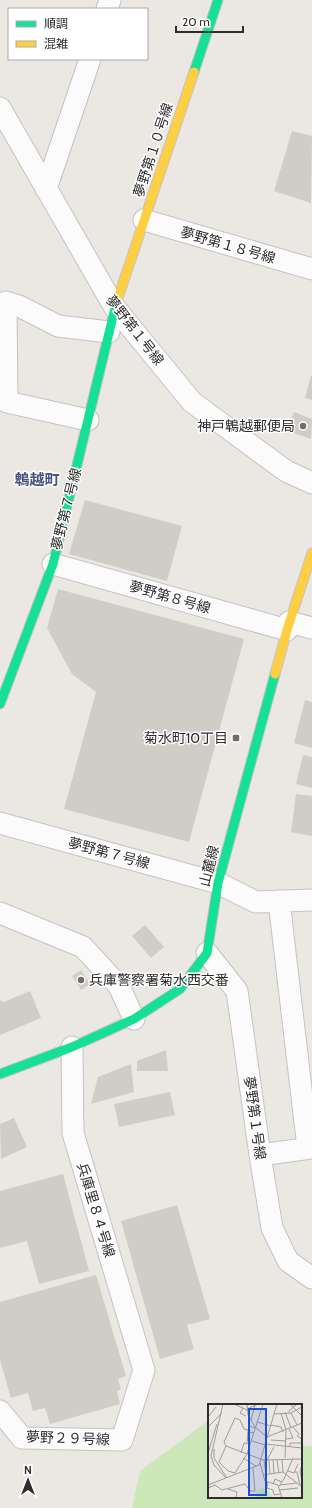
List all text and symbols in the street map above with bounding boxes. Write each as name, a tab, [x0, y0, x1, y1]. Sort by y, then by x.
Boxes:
legend	[8, 8, 148, 60]
scale bar	[176, 8, 243, 34]
text: 20 m	[182, 14, 210, 29]
text: 順調	[44, 16, 68, 31]
text: 混雑	[44, 36, 68, 51]
street label: 夢野第１０号線	[129, 101, 177, 199]
street label: 夢野第１８号線	[178, 223, 278, 267]
street label: 夢野第１号線	[102, 291, 168, 369]
place label: 神戸鵯越郵便局	[197, 417, 295, 435]
marker: 神戸鵯越郵便局	[298, 421, 308, 431]
street label: 夢野第７号線	[47, 466, 85, 552]
district label: 鵯越町	[14, 471, 60, 489]
street label: 夢野第８号線	[127, 577, 213, 617]
place label: 菊水町10丁目	[144, 729, 228, 747]
marker: 菊水町10丁目	[231, 733, 241, 743]
street label: 夢野第７号線	[66, 833, 152, 873]
street label: 山麓線	[195, 843, 223, 889]
place label: 兵庫警察署菊水西交番	[89, 971, 229, 989]
marker: 兵庫警察署菊水西交番	[76, 975, 86, 985]
street label: 夢野第１号線	[240, 1075, 270, 1161]
street label: 兵庫里８４号線	[73, 1161, 119, 1259]
inset map	[208, 1404, 302, 1498]
street label: 夢野２９号線	[26, 1428, 110, 1448]
north arrow	[8, 1460, 48, 1500]
text: N	[24, 1463, 32, 1477]

